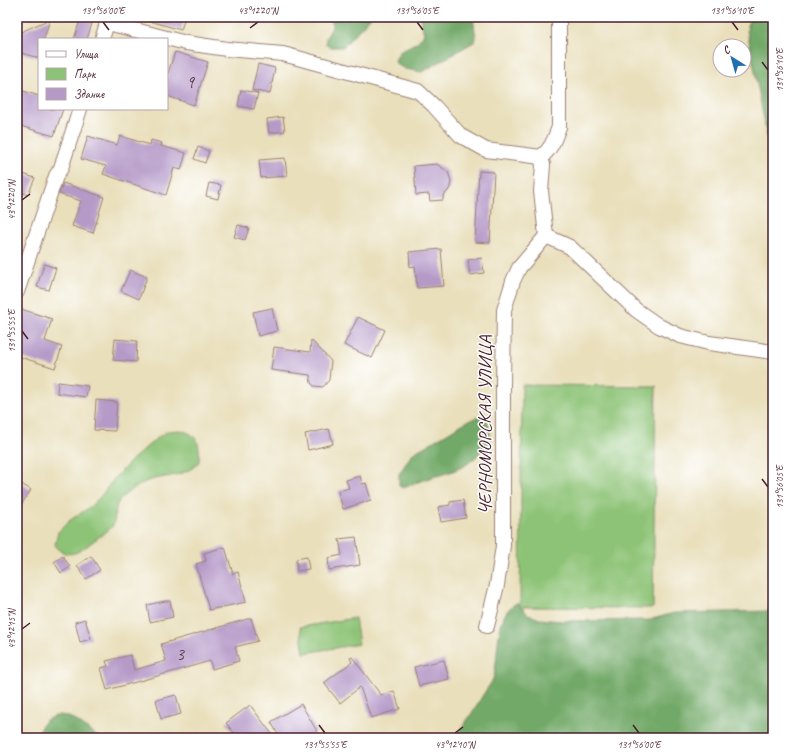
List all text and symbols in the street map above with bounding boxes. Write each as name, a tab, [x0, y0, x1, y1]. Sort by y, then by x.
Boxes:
text: 131°56'00"E	[81, 4, 126, 17]
text: 43°12'20"N	[238, 4, 280, 17]
text: 131°56'05"E	[395, 4, 440, 17]
text: 131°56'10"E	[710, 4, 755, 17]
legend	[38, 38, 168, 110]
north arrow	[712, 38, 752, 78]
text: С	[720, 42, 734, 57]
text: Улица	[74, 46, 99, 62]
text: 131°56'10"E	[773, 47, 786, 92]
text: Парк	[74, 66, 97, 82]
house number: 9	[186, 72, 195, 93]
text: Здание	[74, 86, 105, 102]
text: 43°12'20"N	[5, 178, 18, 220]
text: 131°55'55"E	[5, 308, 18, 353]
street label: ЧЕРНОМОРСКАЯ УЛИЦА	[473, 335, 497, 514]
text: 131°56'05"E	[773, 464, 786, 509]
text: 43°12'15"N	[5, 607, 18, 649]
house number: 3	[176, 644, 185, 665]
text: 131°55'55"E	[303, 738, 348, 751]
text: 43°12'10"N	[435, 738, 477, 751]
text: 131°56'00"E	[617, 738, 662, 751]

